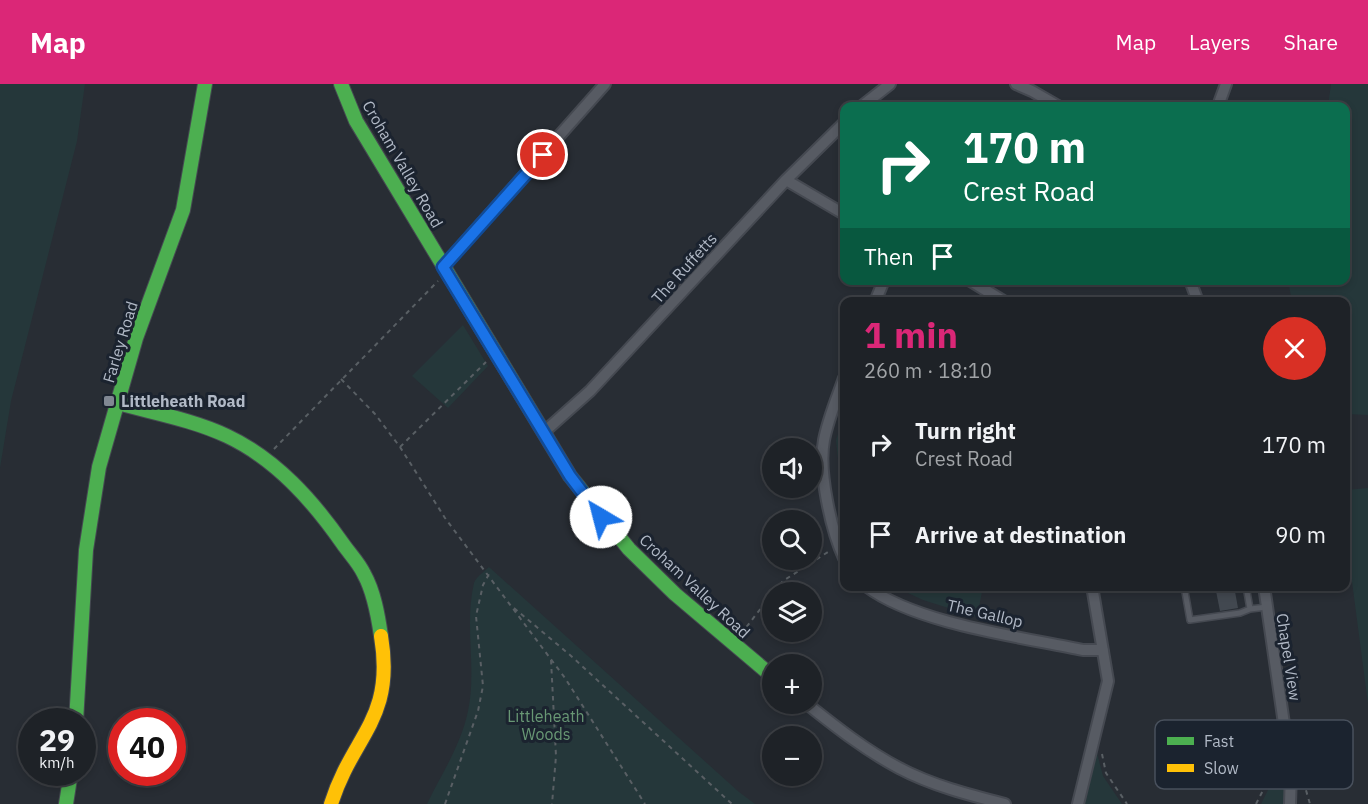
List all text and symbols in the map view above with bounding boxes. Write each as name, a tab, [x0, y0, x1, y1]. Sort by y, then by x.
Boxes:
text: Map	[30, 24, 86, 61]
text: Map	[1116, 28, 1156, 56]
text: Layers	[1189, 28, 1251, 56]
text: Share	[1284, 28, 1338, 56]
street label: Croham Valley Road	[358, 97, 448, 231]
text: 170 m	[963, 120, 1086, 175]
icon: right	[864, 126, 942, 204]
pin	[517, 129, 568, 180]
icon: arrive	[526, 138, 559, 171]
text: Crest Road	[963, 173, 1095, 208]
street label: The Ruffetts	[647, 229, 721, 307]
icon: arrive	[926, 240, 959, 273]
text: Then	[864, 242, 914, 271]
street label: Farley Road	[98, 299, 142, 385]
text: 1 min	[864, 311, 958, 358]
button: close	[1263, 317, 1326, 380]
text: 260 m · 18:10	[864, 357, 992, 384]
place label: Littleheath Road	[121, 391, 245, 411]
marker: Littleheath Road	[102, 394, 116, 408]
text: Turn right	[915, 416, 1016, 445]
icon: right	[864, 428, 897, 461]
text: 170 m	[1262, 430, 1326, 459]
map controls	[762, 438, 822, 786]
button: sound	[762, 438, 822, 498]
text: Crest Road	[915, 445, 1013, 472]
position arrow	[569, 485, 633, 549]
button: search	[762, 510, 822, 570]
icon: arrive	[864, 518, 897, 551]
text: Arrive at destination	[915, 520, 1126, 549]
text: 90 m	[1275, 520, 1326, 549]
street label: Croham Valley Road	[636, 530, 754, 642]
button: layers	[762, 582, 822, 642]
street label: The Gallop	[945, 595, 1025, 631]
street label: Chapel View	[1272, 612, 1306, 702]
button: +	[762, 654, 822, 714]
park label: Littleheath Woods	[507, 706, 585, 744]
speed limit sign: 40	[108, 708, 186, 786]
text: 29	[39, 720, 75, 759]
legend	[1155, 720, 1353, 789]
button: −	[762, 726, 822, 786]
text: Fast	[1204, 731, 1234, 751]
text: km/h	[39, 753, 75, 772]
text: Slow	[1204, 758, 1239, 778]

